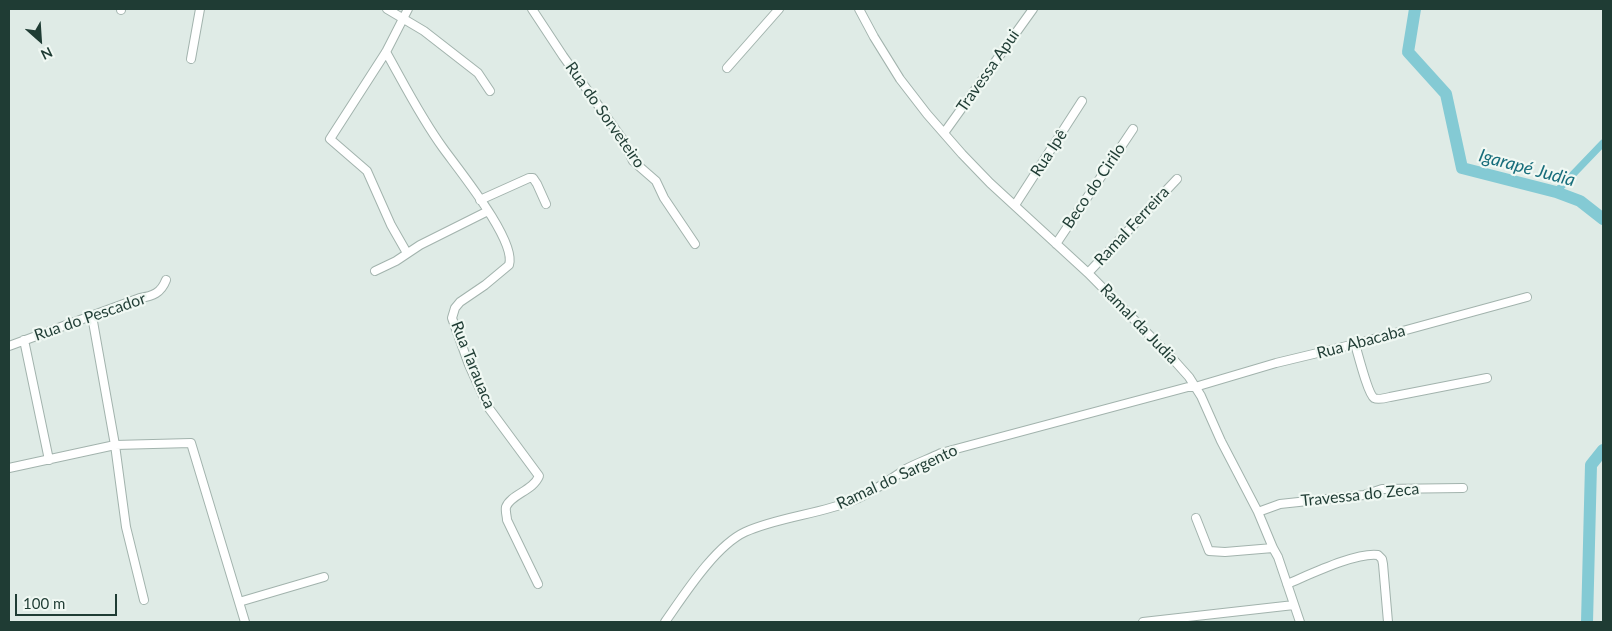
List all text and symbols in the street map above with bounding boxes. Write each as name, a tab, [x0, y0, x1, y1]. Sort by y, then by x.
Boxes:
north arrow	[15, 15, 65, 65]
street label: Travessa Apui	[953, 26, 1023, 116]
text: N	[38, 44, 55, 64]
street label: Rua do Sorveteiro	[561, 58, 649, 172]
street label: Rua Ipê	[1027, 126, 1071, 180]
street label: Beco do Cirilo	[1058, 140, 1130, 232]
water label: Igarapé Judia	[1477, 145, 1577, 191]
street label: Ramal Ferreira	[1091, 183, 1173, 269]
street label: Ramal da Judia	[1096, 280, 1182, 368]
street label: Rua do Pescador	[32, 289, 148, 345]
street label: Rua Tarauaca	[447, 319, 499, 411]
street label: Rua Abacaba	[1315, 321, 1407, 363]
street label: Ramal do Sargento	[833, 441, 961, 513]
street label: Travessa do Zeca	[1300, 479, 1420, 511]
scale bar	[18, 584, 120, 616]
text: 100 m	[23, 594, 65, 612]

